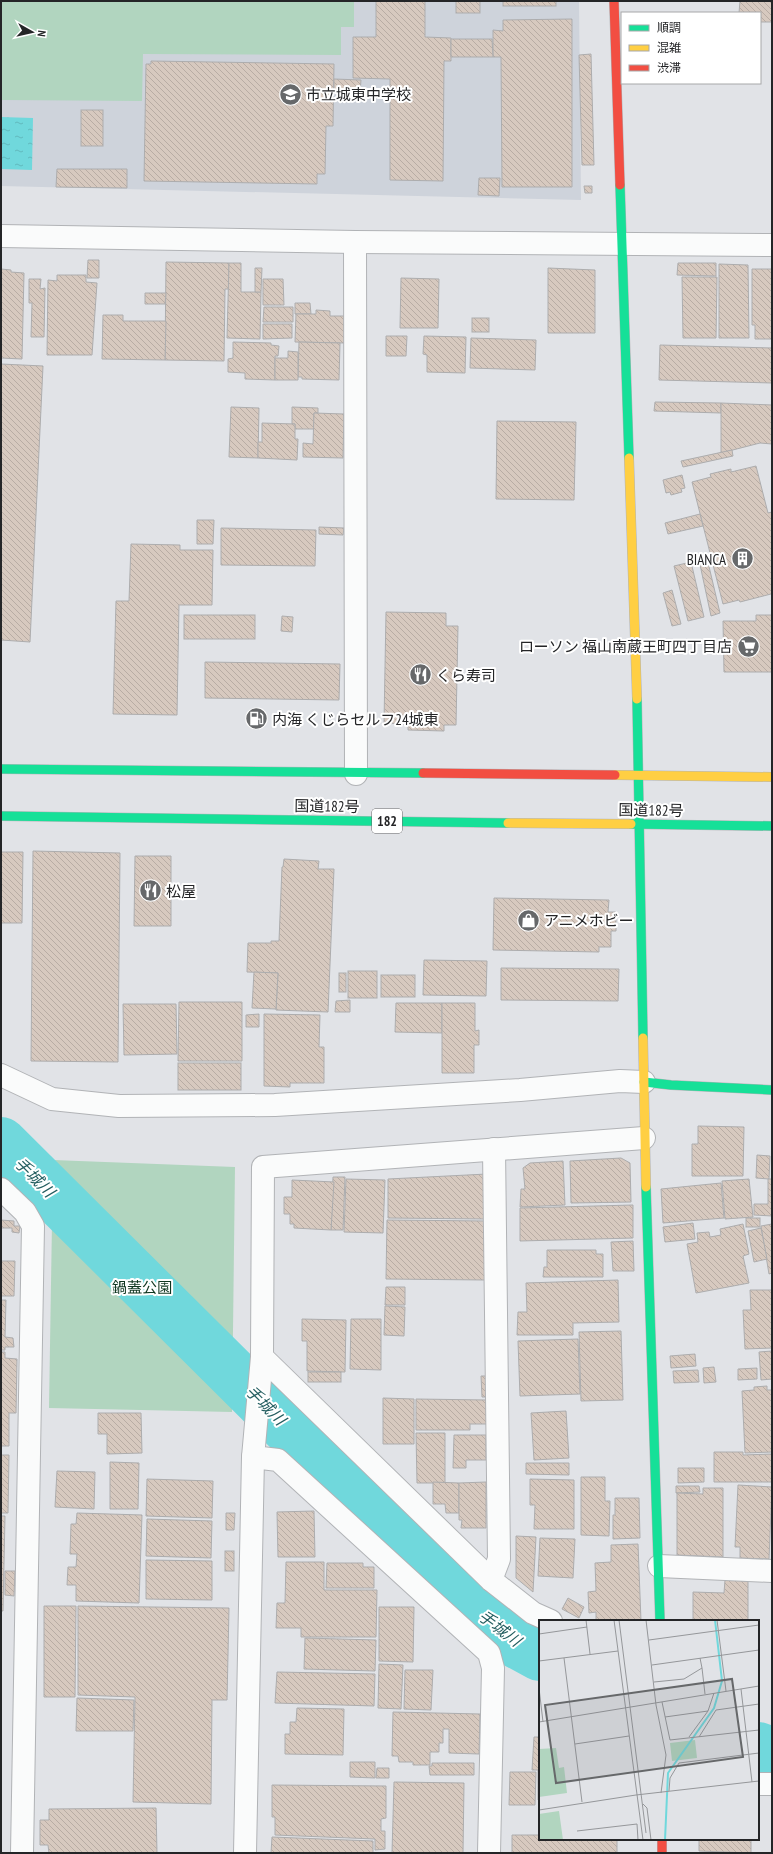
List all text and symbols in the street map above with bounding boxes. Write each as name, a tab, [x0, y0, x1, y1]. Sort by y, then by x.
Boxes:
north arrow	[12, 12, 52, 52]
legend	[621, 12, 761, 84]
text: 順調	[657, 20, 681, 35]
text: N	[35, 29, 49, 37]
text: 混雑	[657, 40, 681, 55]
text: 渋滞	[657, 60, 681, 75]
school or university icon: 市立城東中学校	[277, 81, 303, 107]
place label: 市立城東中学校	[306, 85, 411, 104]
building icon: BIANCA	[729, 546, 755, 572]
place label: BIANCA	[687, 550, 727, 569]
supermarket icon: ローソン 福山南蔵王町四丁目店	[735, 633, 761, 659]
place label: ローソン 福山南蔵王町四丁目店	[519, 637, 732, 656]
restaurant icon: くら寿司	[408, 662, 434, 688]
place label: くら寿司	[436, 666, 496, 685]
fuel station icon: 内海 くじらセルフ24城東	[243, 706, 269, 732]
place label: 内海 くじらセルフ24城東	[272, 710, 439, 729]
street label: 国道182号	[294, 796, 360, 816]
street label: 国道182号	[618, 800, 684, 820]
road number: 182	[372, 809, 402, 833]
restaurant icon: 松屋	[138, 878, 164, 904]
place label: 松屋	[166, 882, 196, 901]
shop icon: アニメホビー	[515, 907, 541, 933]
place label: アニメホビー	[544, 911, 634, 930]
water label: 手城川	[11, 1153, 60, 1202]
park label: 鍋蓋公園	[112, 1278, 172, 1297]
water label: 手城川	[242, 1381, 291, 1430]
water label: 手城川	[475, 1606, 527, 1652]
inset map	[539, 1620, 759, 1840]

